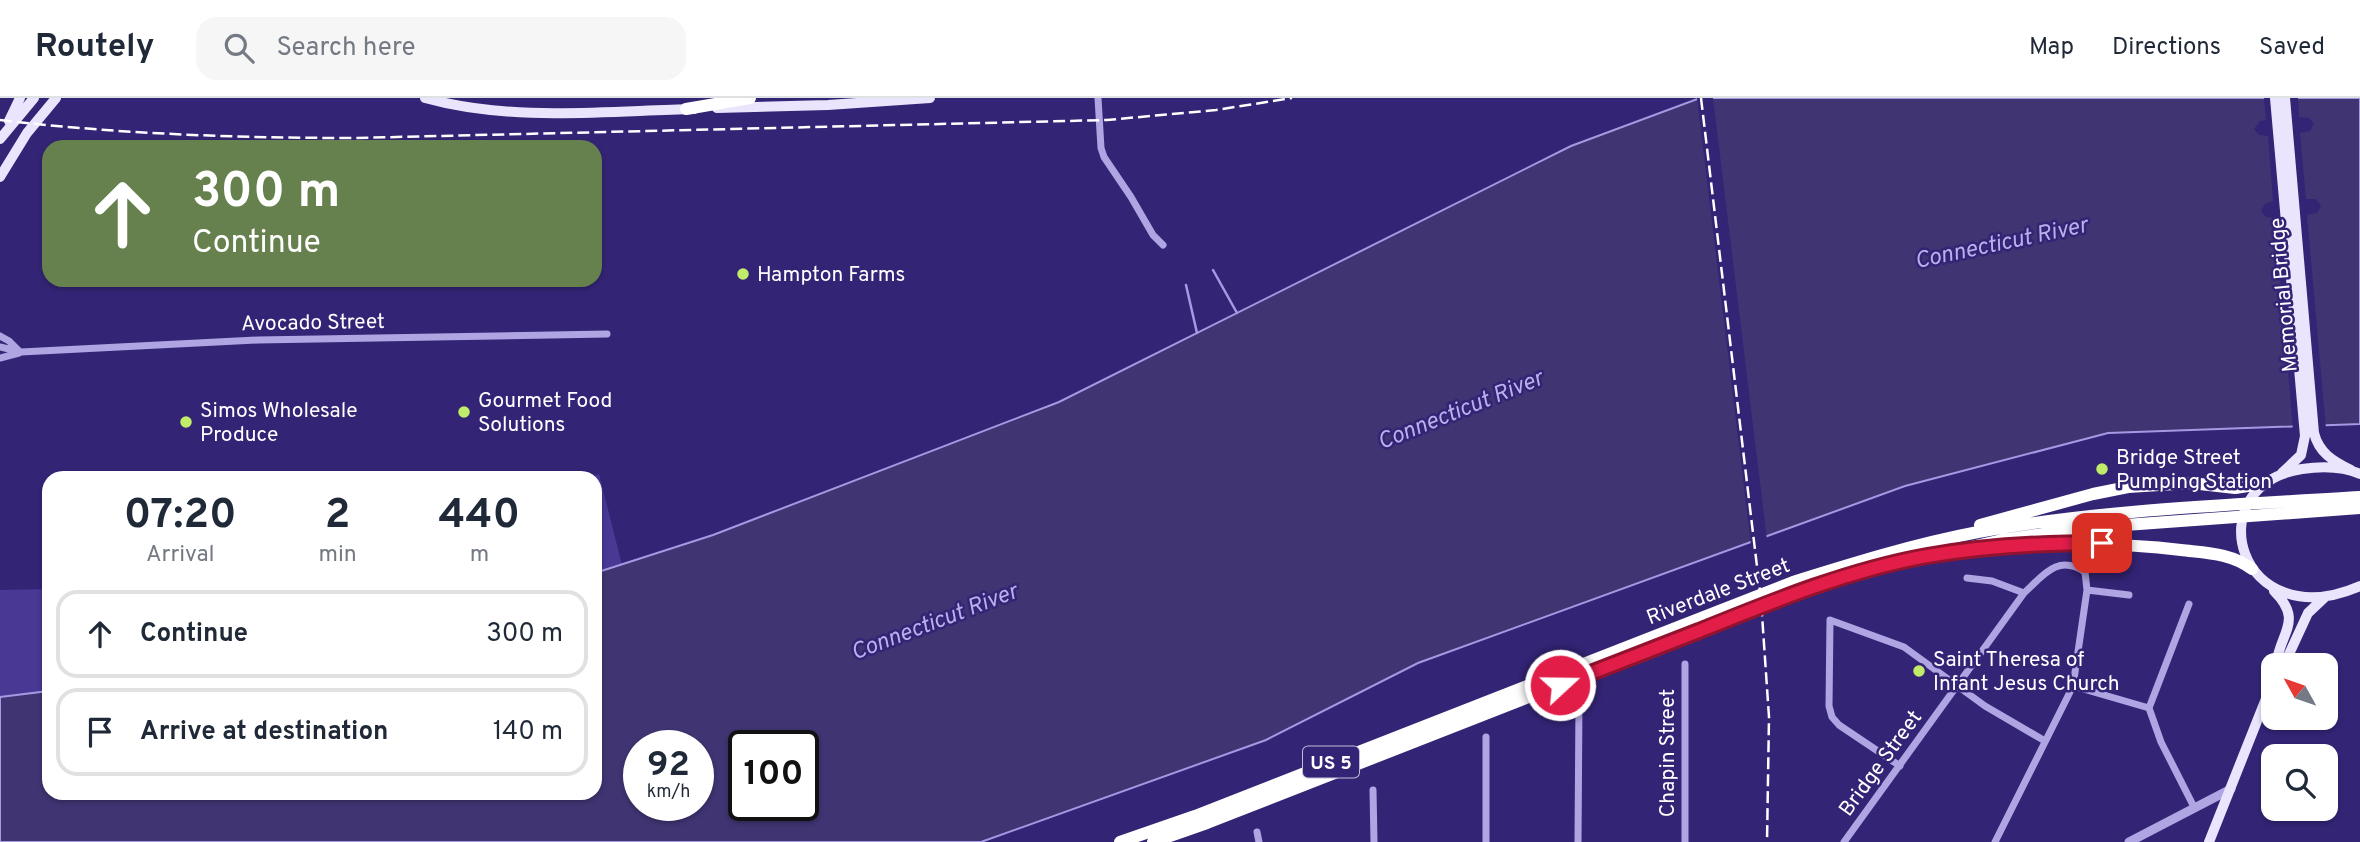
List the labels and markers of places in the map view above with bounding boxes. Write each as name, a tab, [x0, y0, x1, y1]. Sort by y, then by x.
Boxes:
place label: Hampton Farms	[757, 262, 905, 289]
marker: Hampton Farms	[735, 266, 751, 282]
place label: Gourmet Food Solutions	[478, 388, 612, 439]
place label: Simos Wholesale Produce	[200, 398, 357, 449]
marker: Gourmet Food Solutions	[456, 404, 472, 420]
marker: Simos Wholesale Produce	[178, 414, 194, 430]
place label: Bridge Street Pumping Station	[2116, 445, 2272, 496]
marker: Bridge Street Pumping Station	[2094, 461, 2110, 477]
pin	[2072, 513, 2132, 573]
place label: Saint Theresa of Infant Jesus Church	[1933, 647, 2120, 698]
marker: Saint Theresa of Infant Jesus Church	[1911, 663, 1927, 679]

